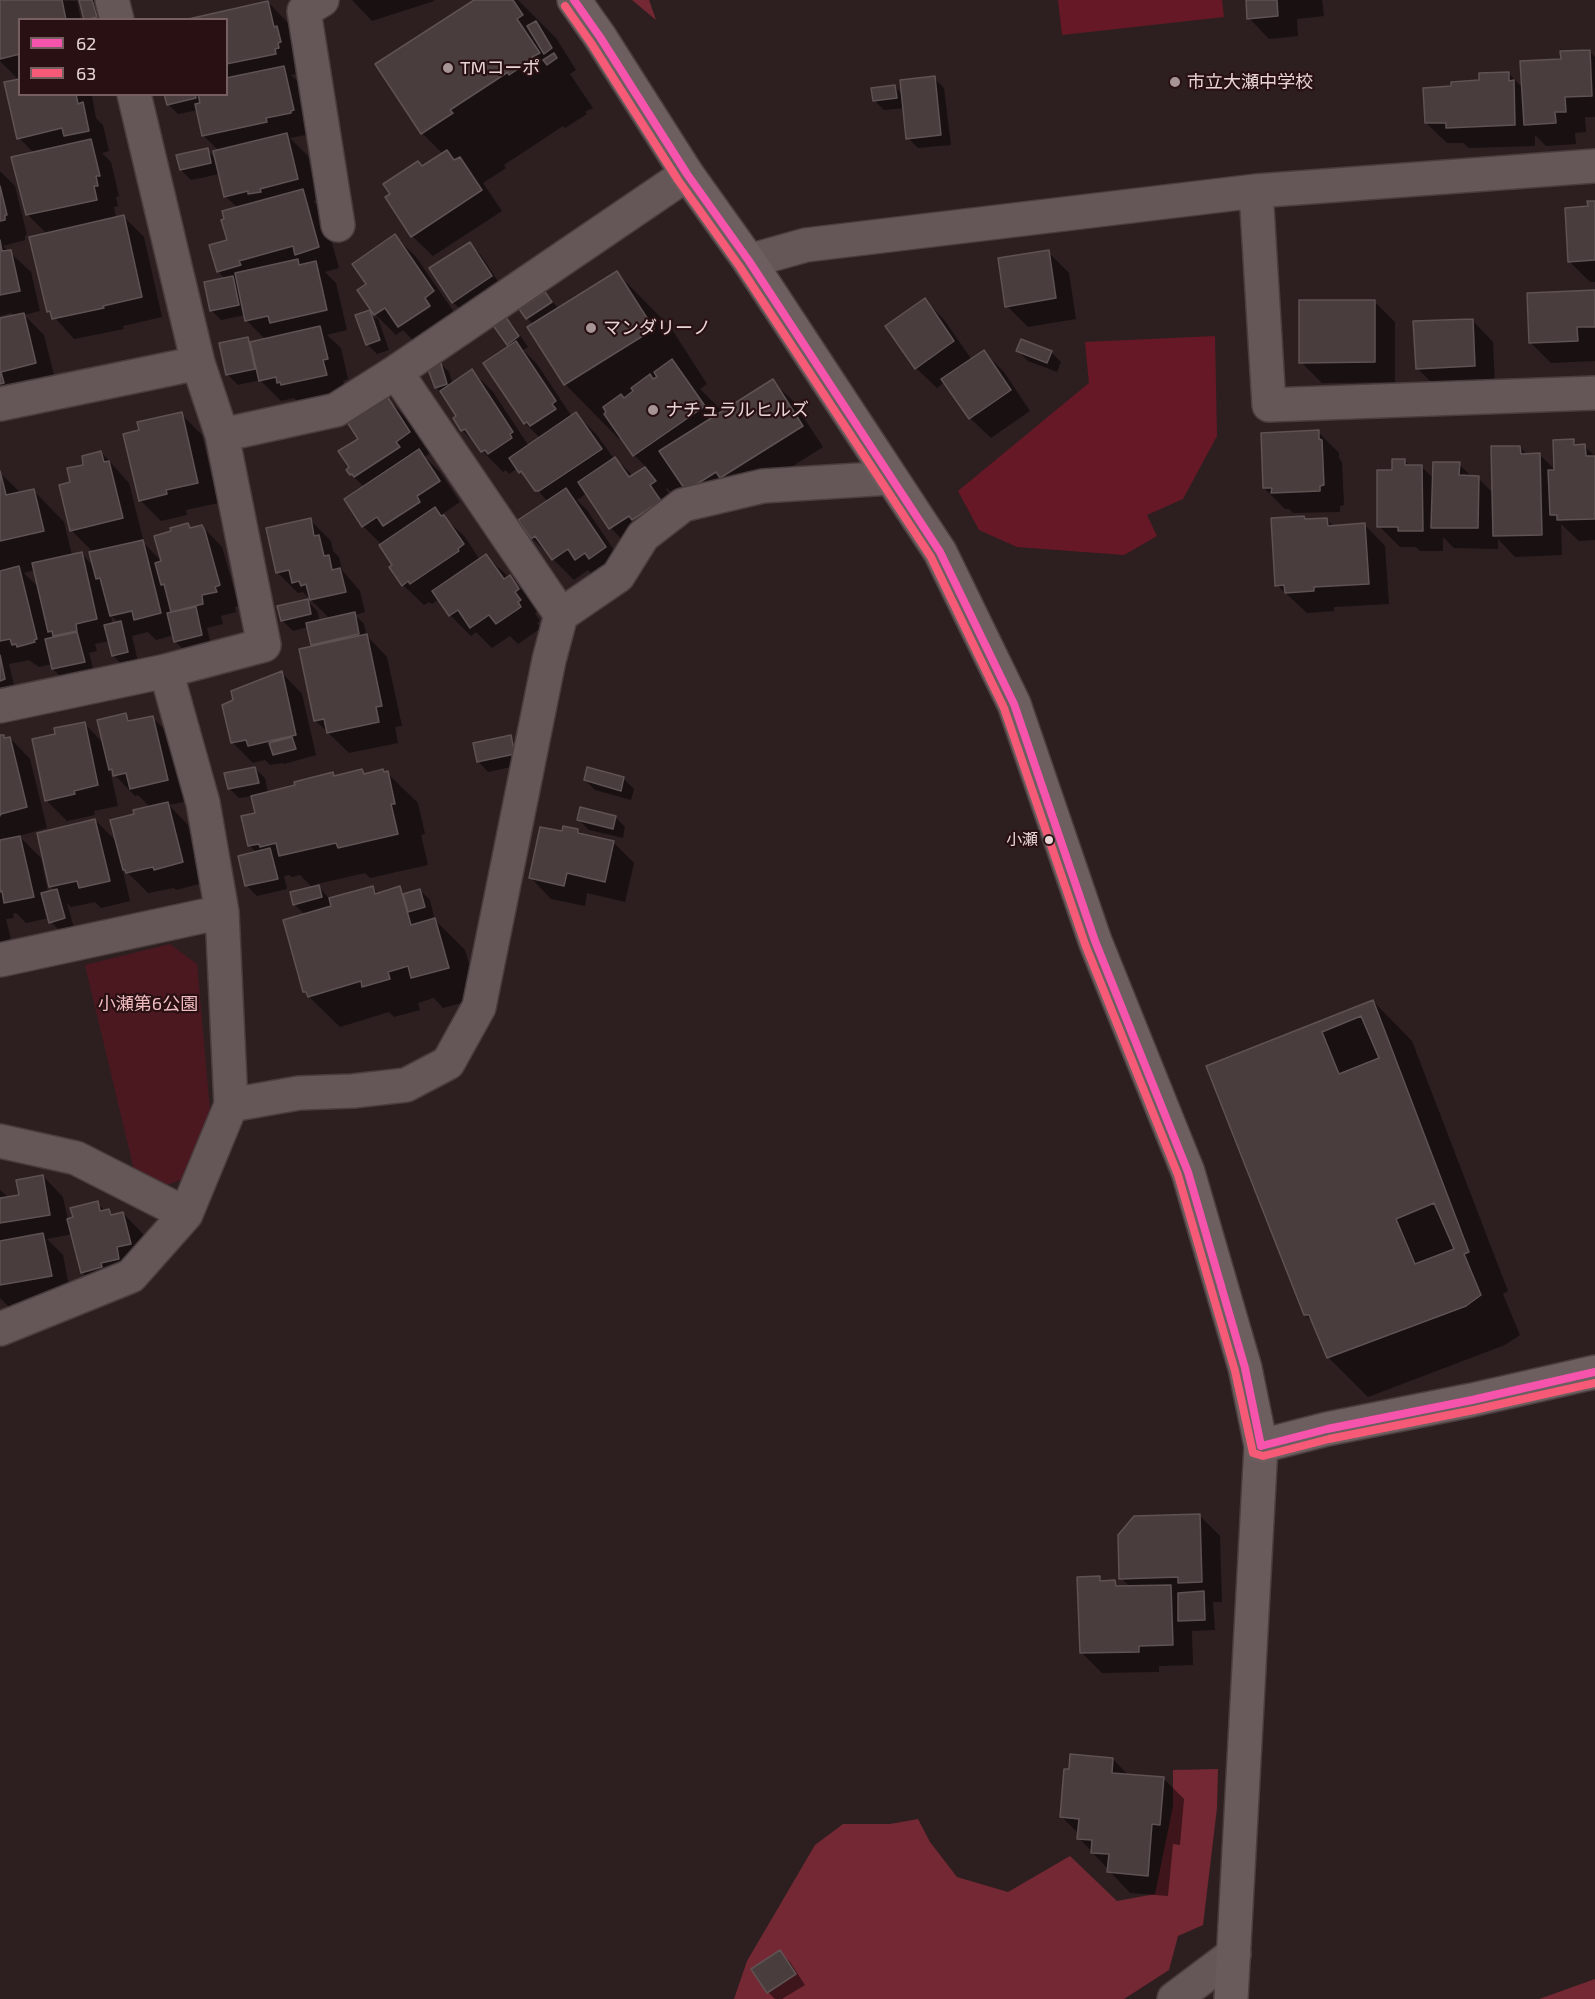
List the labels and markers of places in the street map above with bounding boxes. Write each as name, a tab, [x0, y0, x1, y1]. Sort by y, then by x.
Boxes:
place label: TMコーポ	[460, 57, 540, 79]
marker: TMコーポ	[441, 61, 455, 75]
place label: 市立大瀬中学校	[1187, 71, 1313, 93]
marker: 市立大瀬中学校	[1168, 75, 1182, 89]
place label: マンダリーノ	[603, 317, 711, 339]
marker: マンダリーノ	[584, 321, 598, 335]
place label: ナチュラルヒルズ	[665, 399, 809, 421]
marker: ナチュラルヒルズ	[646, 403, 660, 417]
place label: 小瀬	[1006, 830, 1038, 850]
marker: 小瀬	[1043, 834, 1055, 846]

